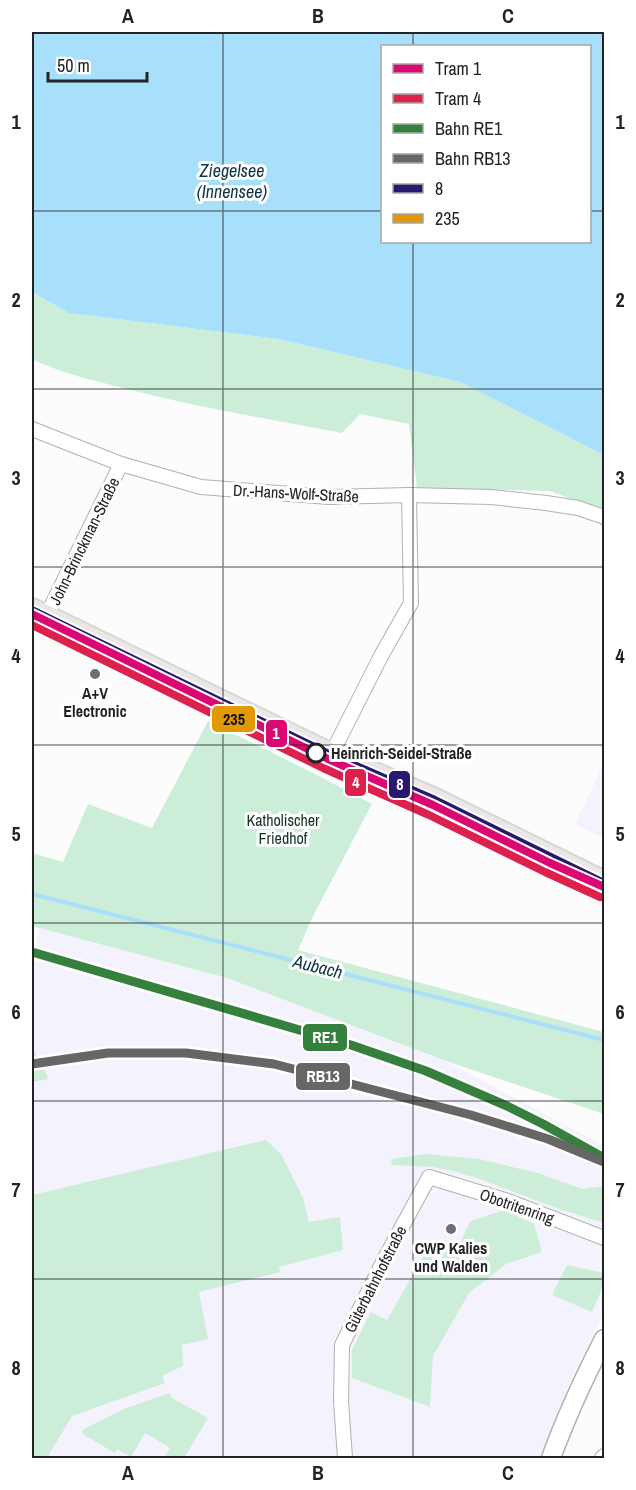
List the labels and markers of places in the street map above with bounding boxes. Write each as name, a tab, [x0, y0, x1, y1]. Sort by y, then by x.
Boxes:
marker: A+V Electronic	[88, 667, 102, 681]
place label: A+V Electronic	[63, 682, 127, 722]
place label: Heinrich-Seidel-Straße	[331, 742, 472, 764]
marker: Heinrich-Seidel-Straße	[306, 743, 326, 763]
marker: CWP Kalies und Walden	[444, 1222, 458, 1236]
place label: CWP Kalies und Walden	[414, 1237, 488, 1277]

